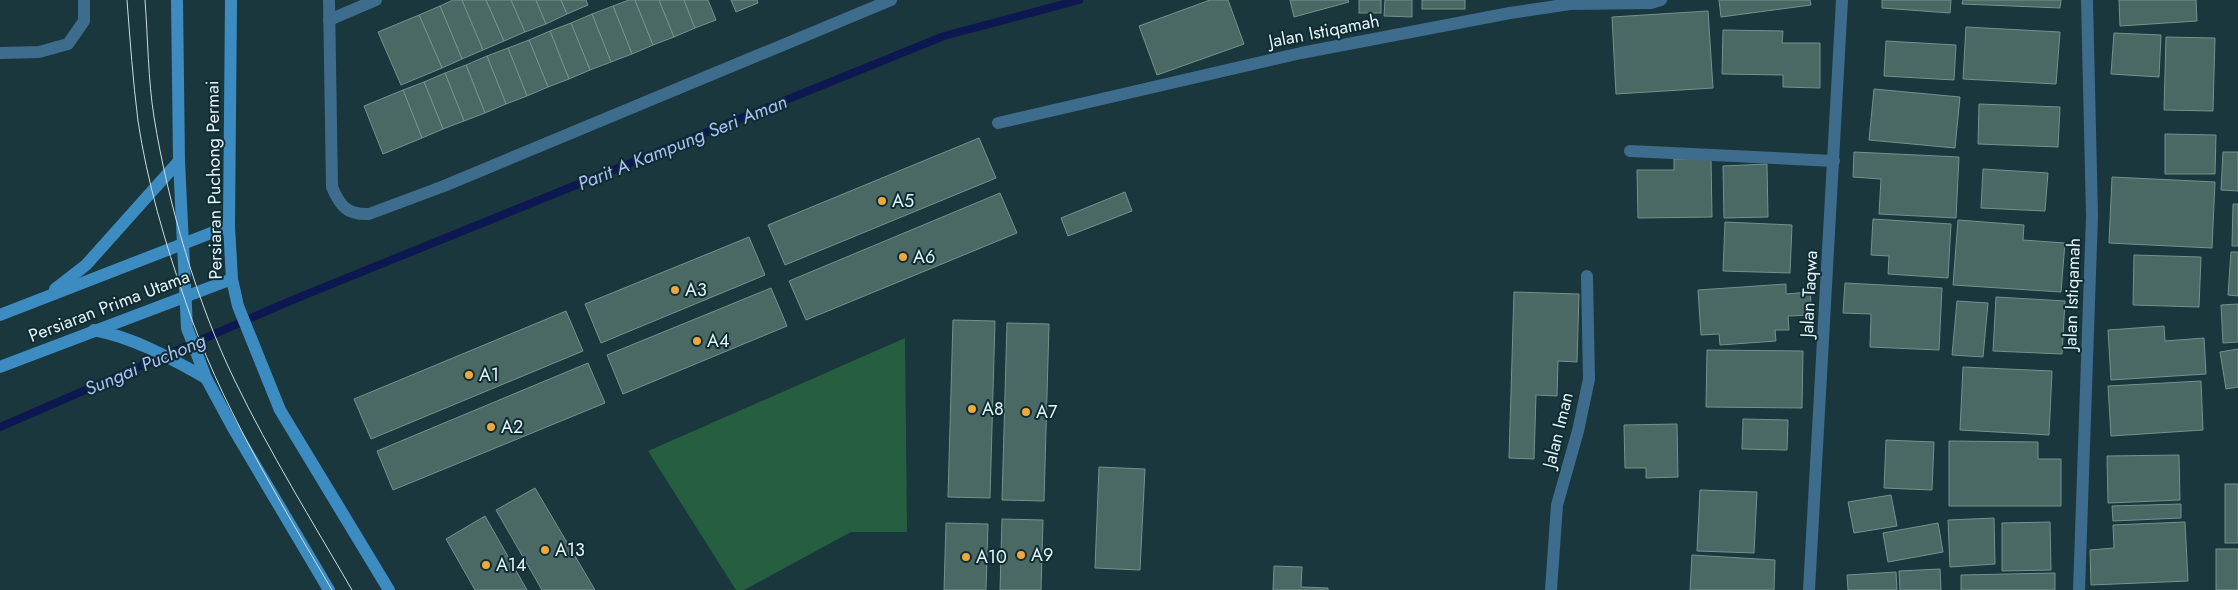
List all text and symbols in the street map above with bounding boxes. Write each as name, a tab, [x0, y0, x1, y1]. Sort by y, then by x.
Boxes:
street label: Jalan Istiqamah	[1264, 8, 1382, 55]
street label: Persiaran Puchong Permai	[199, 80, 229, 280]
water label: Parit A Kampung Seri Aman	[573, 88, 791, 197]
place label: A5	[892, 188, 914, 214]
marker: A5	[876, 195, 888, 207]
street label: Jalan Istiqamah	[2057, 237, 2087, 353]
place label: A6	[913, 244, 935, 270]
street label: Jalan Taqwa	[1794, 250, 1824, 340]
marker: A6	[897, 251, 909, 263]
street label: Persiaran Prima Utama	[25, 263, 193, 349]
place label: A3	[685, 277, 707, 303]
marker: A3	[669, 284, 681, 296]
water label: Sungai Puchong	[80, 327, 210, 402]
place label: A4	[707, 328, 729, 354]
marker: A4	[691, 335, 703, 347]
place label: A1	[479, 362, 499, 388]
marker: A1	[463, 369, 475, 381]
street label: Jalan Iman	[1536, 389, 1580, 473]
place label: A8	[982, 396, 1004, 422]
place label: A7	[1036, 399, 1058, 425]
marker: A8	[966, 403, 978, 415]
marker: A7	[1020, 406, 1032, 418]
place label: A2	[501, 414, 523, 440]
marker: A2	[485, 421, 497, 433]
place label: A13	[555, 537, 585, 563]
place label: A9	[1031, 542, 1053, 568]
marker: A13	[539, 544, 551, 556]
place label: A10	[976, 544, 1007, 570]
marker: A9	[1015, 549, 1027, 561]
marker: A10	[960, 551, 972, 563]
place label: A14	[496, 552, 526, 578]
marker: A14	[480, 559, 492, 571]

